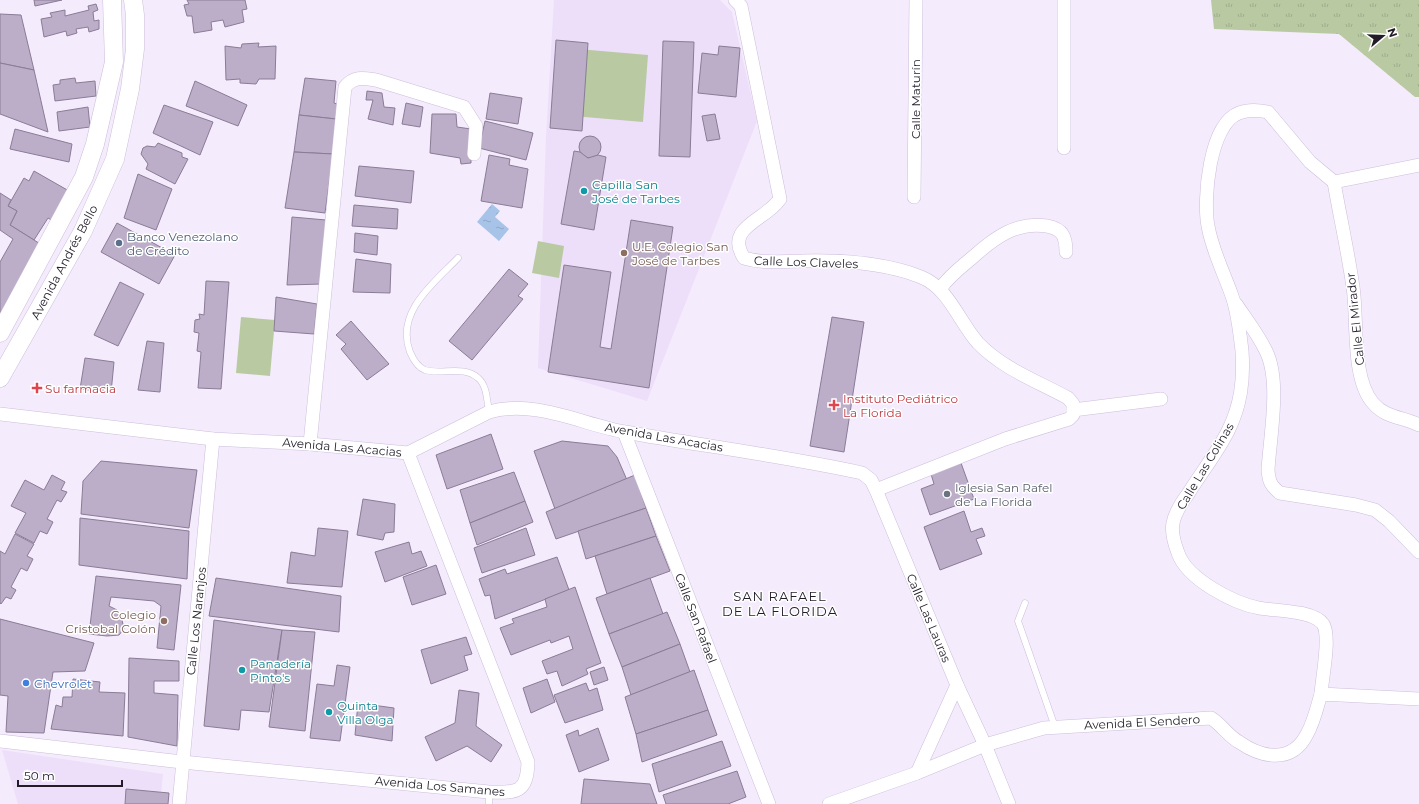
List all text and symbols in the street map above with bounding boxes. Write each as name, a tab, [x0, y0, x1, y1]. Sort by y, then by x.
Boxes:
north arrow	[1363, 16, 1403, 56]
text: N	[1384, 26, 1401, 39]
street label: Calle Maturín	[908, 59, 923, 139]
place label: Capilla San José de Tarbes	[591, 177, 680, 206]
marker: Capilla San José de Tarbes	[579, 186, 589, 196]
street label: Avenida Andrés Bello	[27, 202, 101, 322]
place label: Banco Venezolano de Crédito	[127, 229, 238, 258]
marker: Banco Venezolano de Crédito	[114, 238, 124, 248]
place label: U.E. Colegio San José de Tarbes	[631, 239, 729, 268]
marker: U.E. Colegio San José de Tarbes	[619, 248, 629, 258]
street label: Calle Los Claveles	[754, 253, 859, 271]
street label: Calle El Mirador	[1343, 272, 1367, 366]
place label: Su farmacia	[45, 381, 116, 396]
marker: Su farmacia	[32, 383, 42, 393]
place label: Instituto Pediátrico La Florida	[843, 391, 958, 420]
marker: Instituto Pediátrico La Florida	[828, 399, 840, 411]
street label: Avenida Las Acacias	[604, 419, 724, 455]
street label: Calle Las Colinas	[1173, 420, 1237, 512]
street label: Avenida Las Acacias	[282, 434, 403, 460]
place label: Iglesia San Rafel de La Florida	[955, 480, 1052, 509]
marker: Iglesia San Rafel de La Florida	[942, 489, 952, 499]
street label: Calle Los Naranjos	[183, 566, 209, 676]
street label: Calle San Rafael	[672, 571, 720, 665]
street label: Calle Las Lauras	[904, 571, 955, 665]
district label: SAN RAFAEL DE LA FLORIDA	[722, 588, 838, 619]
place label: Colegio Cristobal Colón	[65, 607, 156, 636]
marker: Colegio Cristobal Colón	[159, 616, 169, 626]
place label: Panadería Pinto's	[250, 656, 311, 685]
marker: Panadería Pinto's	[237, 665, 247, 675]
place label: Chevrolet	[34, 676, 92, 691]
marker: Chevrolet	[21, 678, 31, 688]
place label: Quinta Villa Olga	[337, 698, 394, 727]
marker: Quinta Villa Olga	[324, 707, 334, 717]
street label: Avenida El Sendero	[1084, 711, 1200, 733]
scale bar	[18, 762, 122, 788]
text: 50 m	[24, 768, 55, 783]
street label: Avenida Los Samanes	[374, 773, 506, 799]

